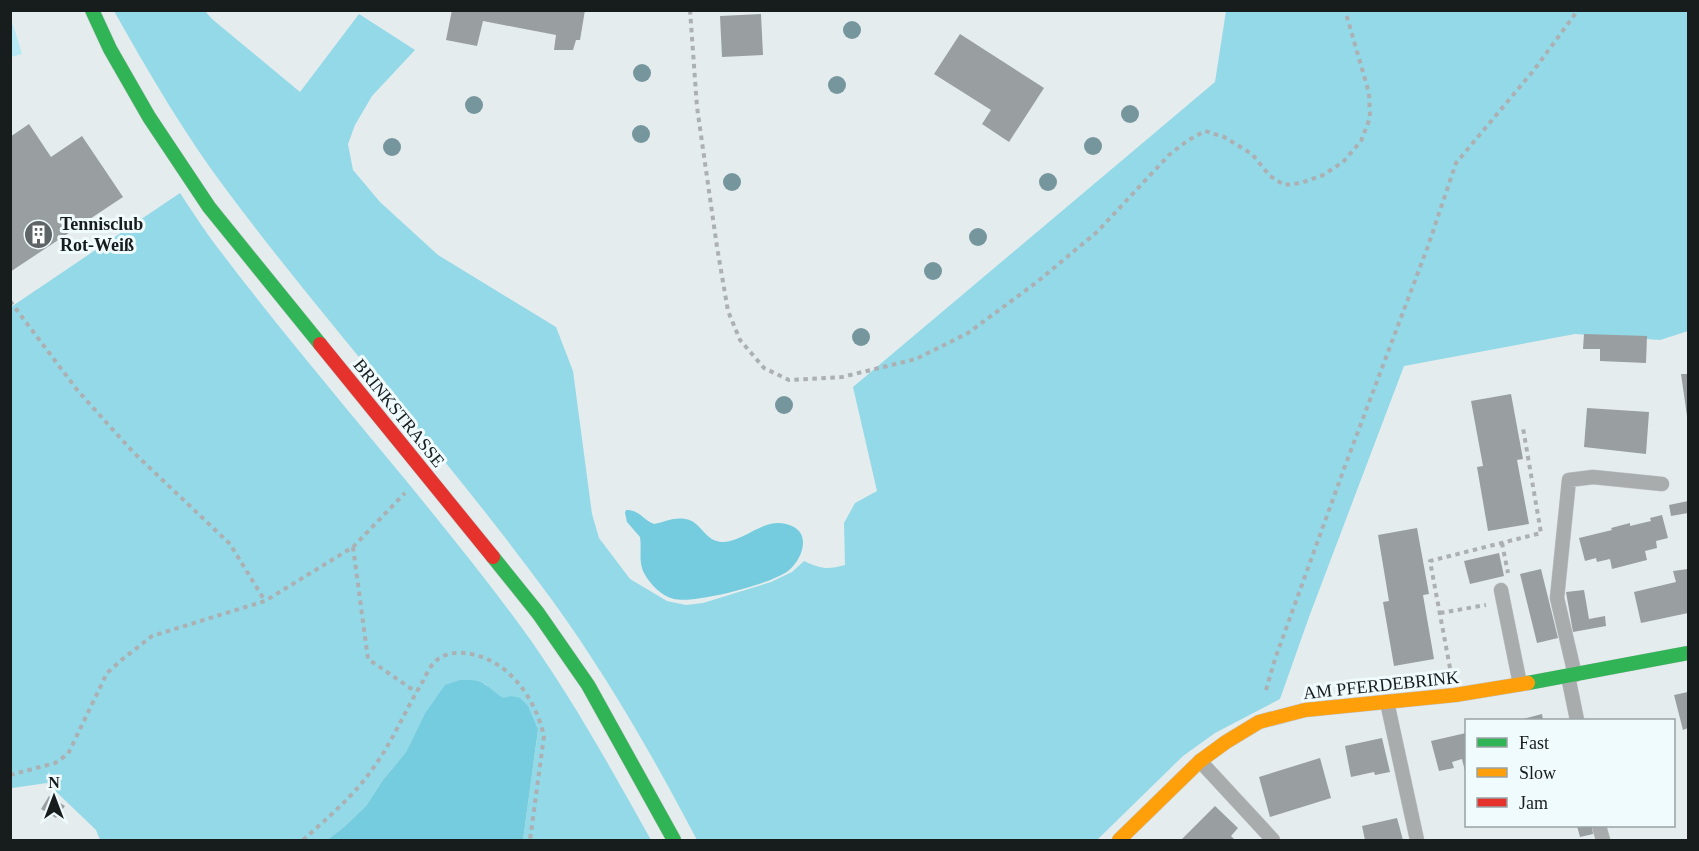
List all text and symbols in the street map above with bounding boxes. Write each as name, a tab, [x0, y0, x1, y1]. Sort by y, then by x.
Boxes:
place label: Tennisclub Rot-Weiß	[60, 214, 143, 255]
building icon: Tennisclub Rot-Weiß	[23, 218, 55, 250]
street label: BRINKSTRASSE	[349, 355, 449, 471]
street label: AM PFERDEBRINK	[1302, 667, 1460, 703]
legend	[1465, 719, 1675, 827]
text: Fast	[1519, 733, 1549, 753]
text: Slow	[1519, 763, 1556, 783]
north arrow	[24, 767, 84, 827]
text: N	[48, 774, 60, 791]
text: Jam	[1519, 793, 1548, 813]

